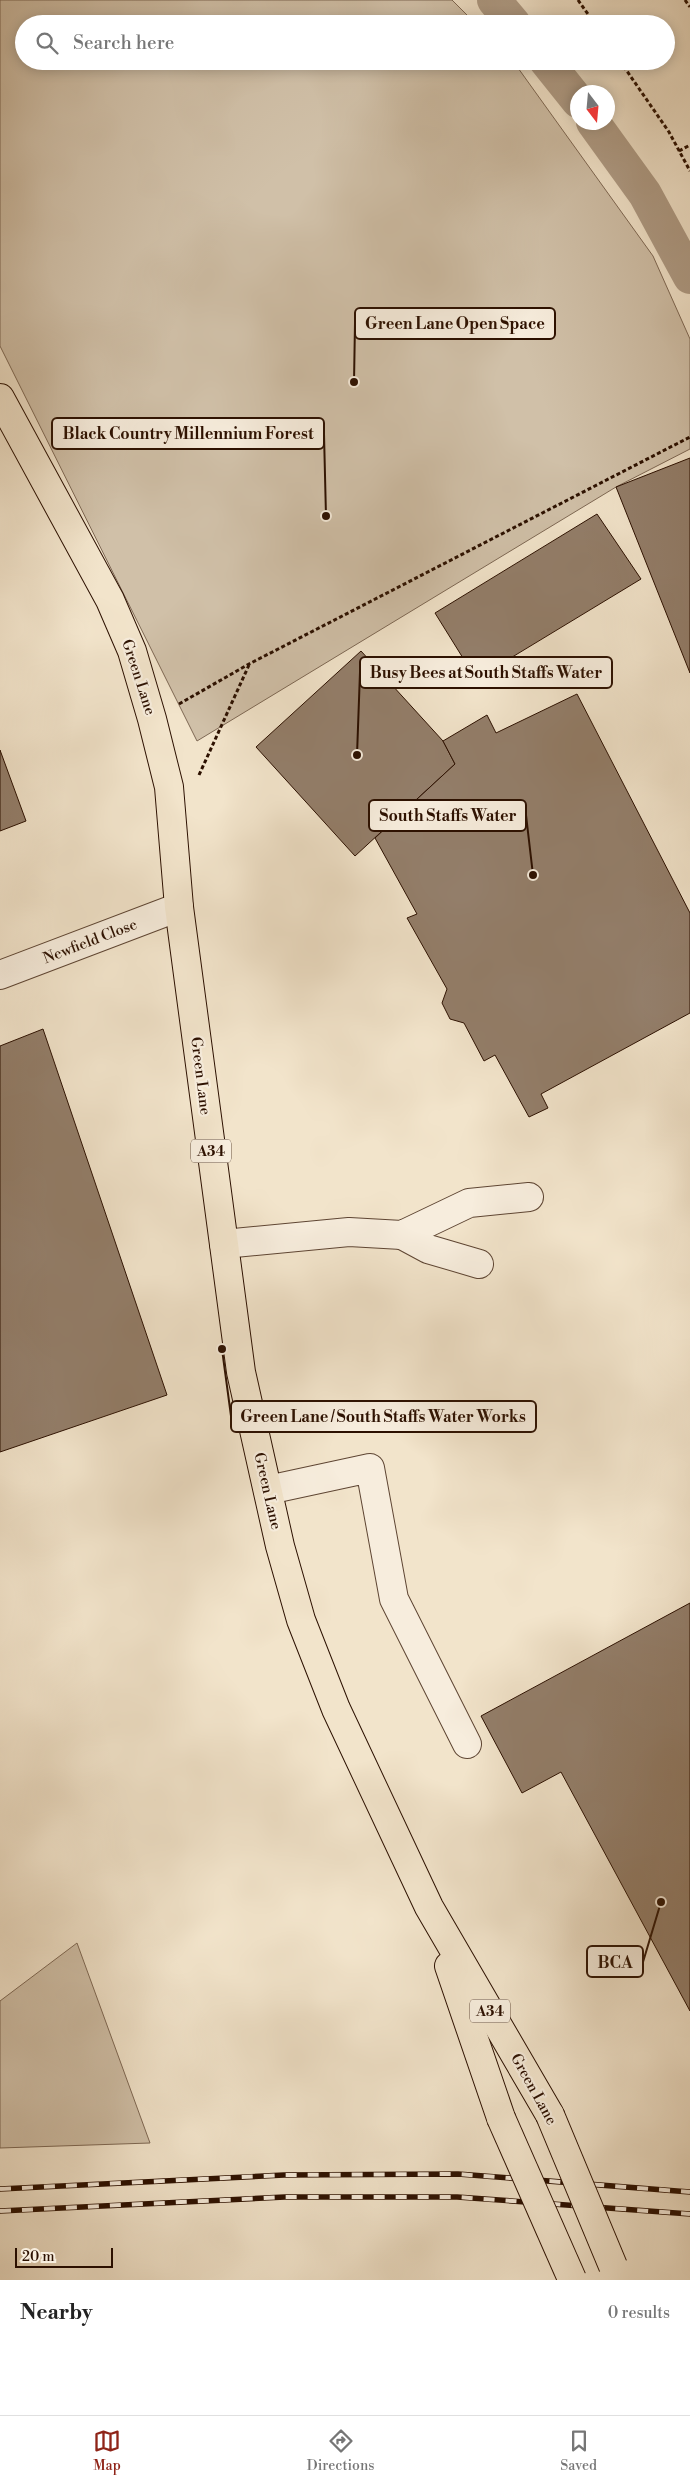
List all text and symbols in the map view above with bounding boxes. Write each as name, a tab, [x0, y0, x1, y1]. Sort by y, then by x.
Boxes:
search box	[15, 15, 675, 70]
icon: search	[33, 29, 61, 57]
text: Search here	[73, 31, 174, 55]
north arrow	[570, 85, 615, 130]
callout: Green Lane Open Space	[355, 308, 555, 339]
text: Green Lane Open Space	[365, 314, 545, 334]
callout: Black Country Millennium Forest	[52, 418, 324, 449]
text: Black Country Millennium Forest	[62, 424, 314, 444]
street label: Green Lane	[117, 637, 160, 717]
callout: Busy Bees at South Staffs Water	[360, 657, 612, 688]
text: Busy Bees at South Staffs Water	[370, 663, 602, 683]
callout: South Staffs Water	[369, 800, 526, 831]
text: South Staffs Water	[379, 806, 517, 826]
street label: Newfield Close	[41, 915, 140, 968]
street label: Green Lane	[186, 1036, 215, 1116]
road number: A34	[191, 1140, 231, 1162]
callout: Green Lane / South Staffs Water Works	[231, 1401, 536, 1432]
text: Green Lane / South Staffs Water Works	[240, 1407, 526, 1427]
street label: Green Lane	[249, 1451, 286, 1532]
callout: BCA	[587, 1946, 643, 1977]
text: BCA	[597, 1953, 633, 1973]
road number: A34	[470, 2000, 510, 2022]
street label: Green Lane	[506, 2050, 561, 2128]
scale bar	[15, 2245, 112, 2268]
text: 20 m	[22, 2248, 54, 2266]
text: Nearby	[20, 2300, 93, 2326]
text: 0 results	[608, 2303, 670, 2323]
tab: Map	[93, 2427, 121, 2475]
tab: Directions	[307, 2427, 374, 2475]
tab: Saved	[560, 2427, 597, 2475]

